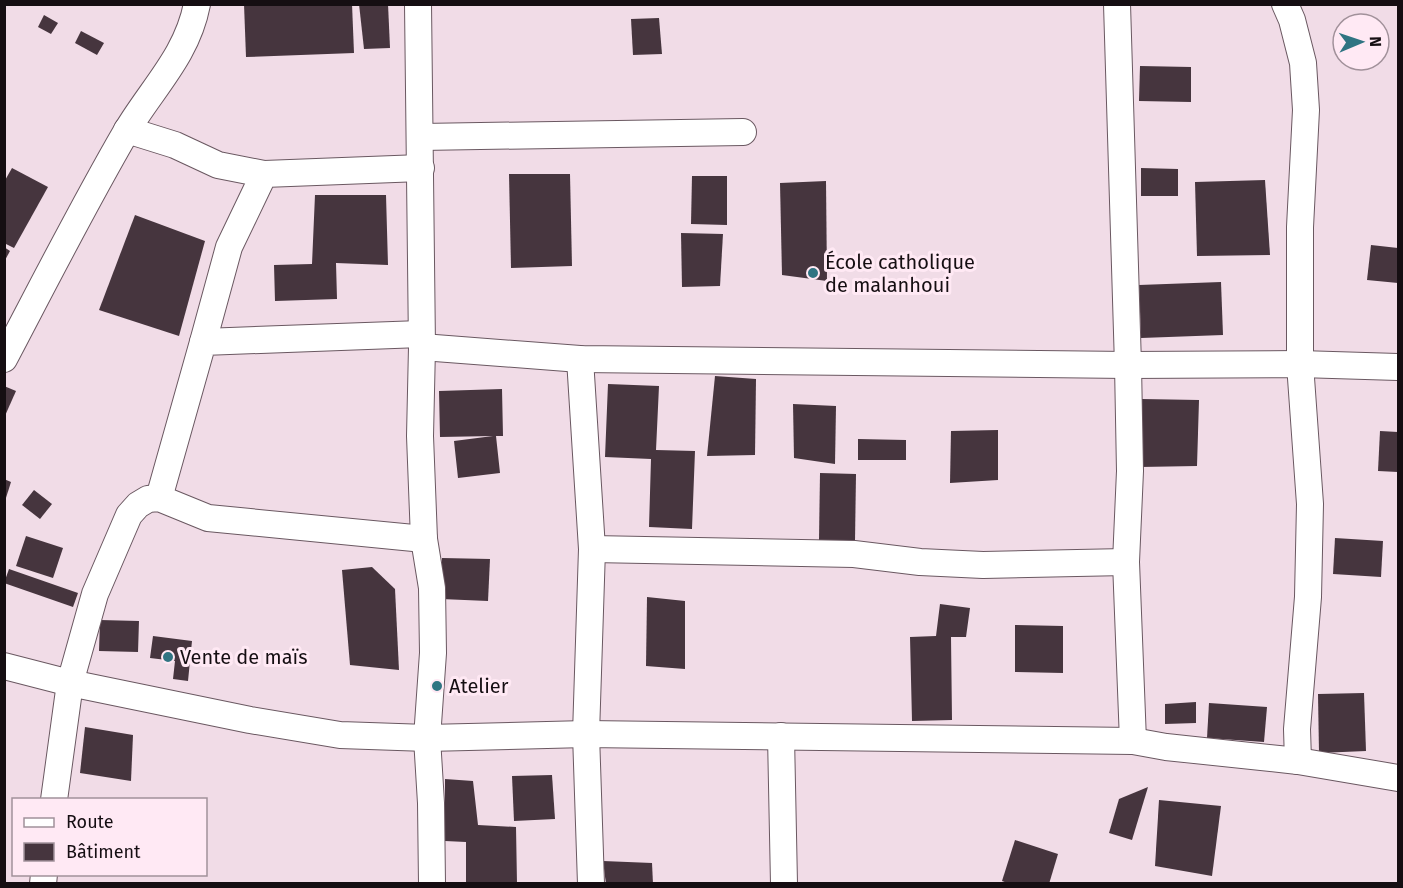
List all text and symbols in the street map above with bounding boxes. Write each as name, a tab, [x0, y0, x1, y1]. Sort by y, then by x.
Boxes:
north arrow	[1331, 12, 1391, 72]
text: N	[1366, 36, 1385, 47]
place label: École catholique de malanhoui	[825, 250, 975, 297]
marker: École catholique de malanhoui	[806, 266, 820, 280]
place label: Vente de maïs	[180, 645, 308, 669]
marker: Vente de maïs	[161, 650, 175, 664]
place label: Atelier	[449, 674, 509, 698]
marker: Atelier	[430, 679, 444, 693]
legend	[12, 798, 207, 876]
text: Route	[66, 811, 114, 833]
text: Bâtiment	[66, 841, 141, 863]

